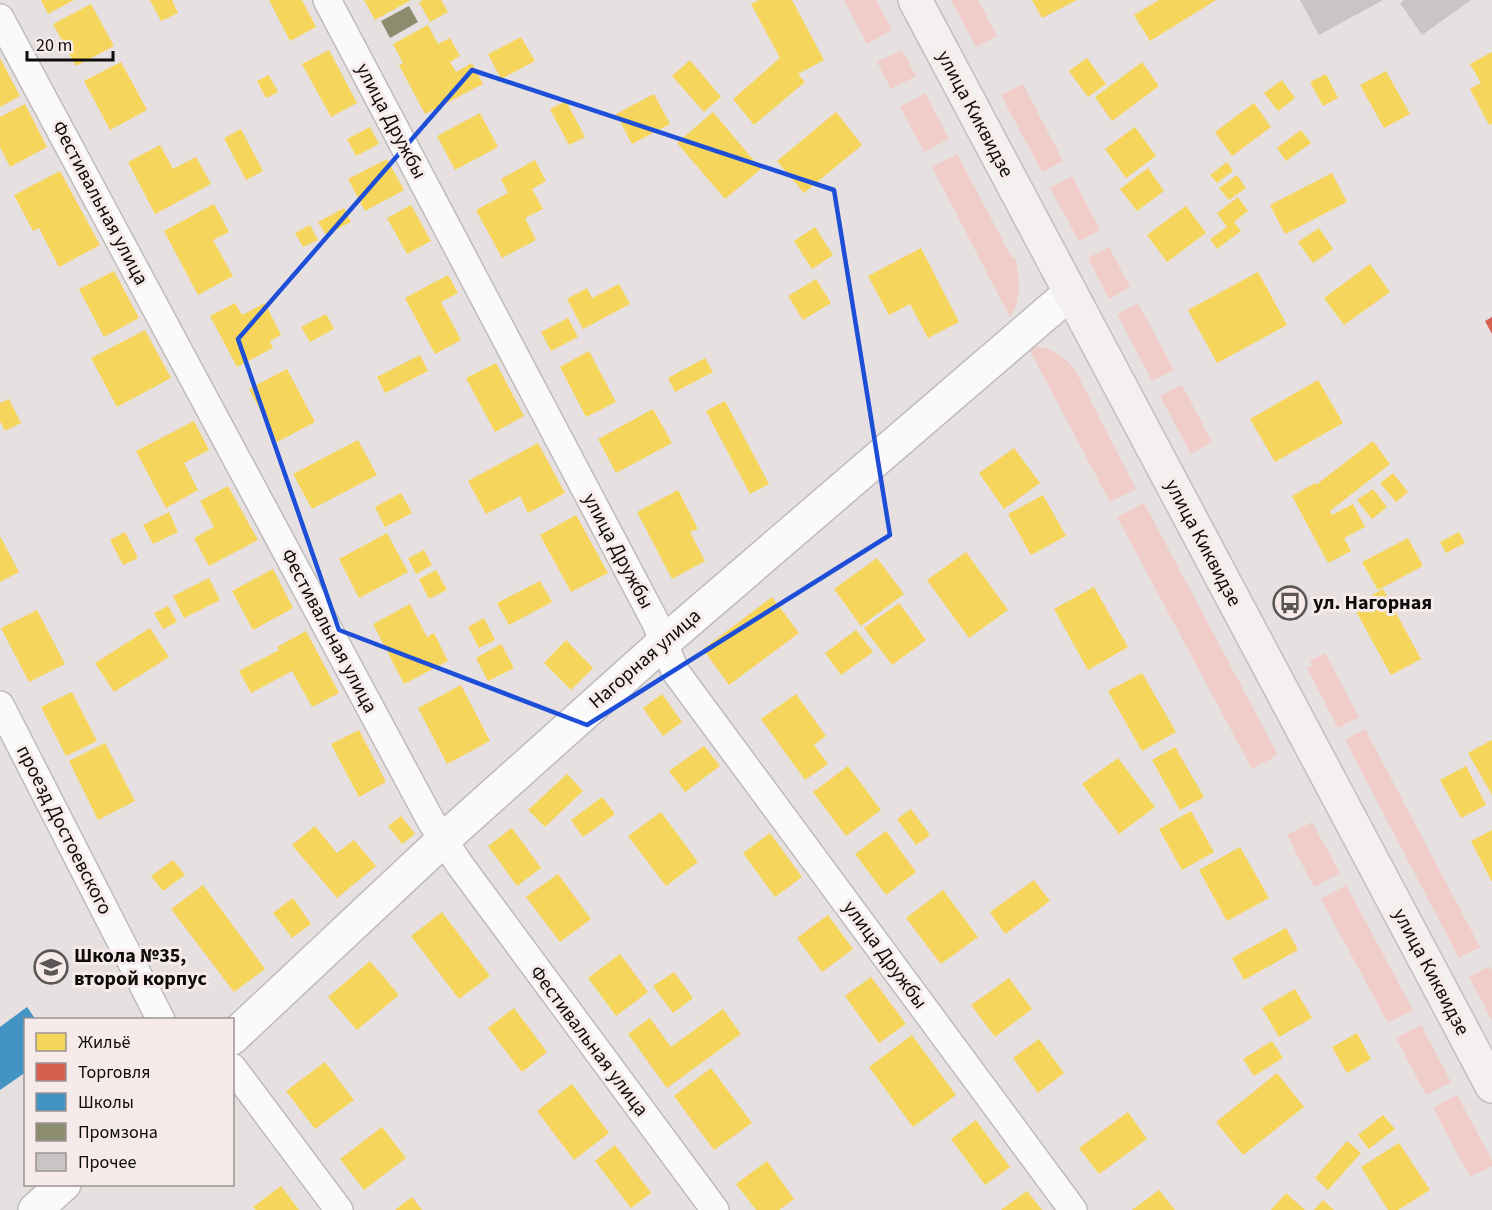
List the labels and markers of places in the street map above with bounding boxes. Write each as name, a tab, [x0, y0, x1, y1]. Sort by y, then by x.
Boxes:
bus stop icon: ул. Нагорная	[1272, 585, 1308, 621]
place label: ул. Нагорная	[1313, 589, 1432, 617]
place label: Школа №35, второй корпус	[74, 942, 207, 993]
school or university icon: Школа №35, второй корпус	[33, 949, 69, 985]

